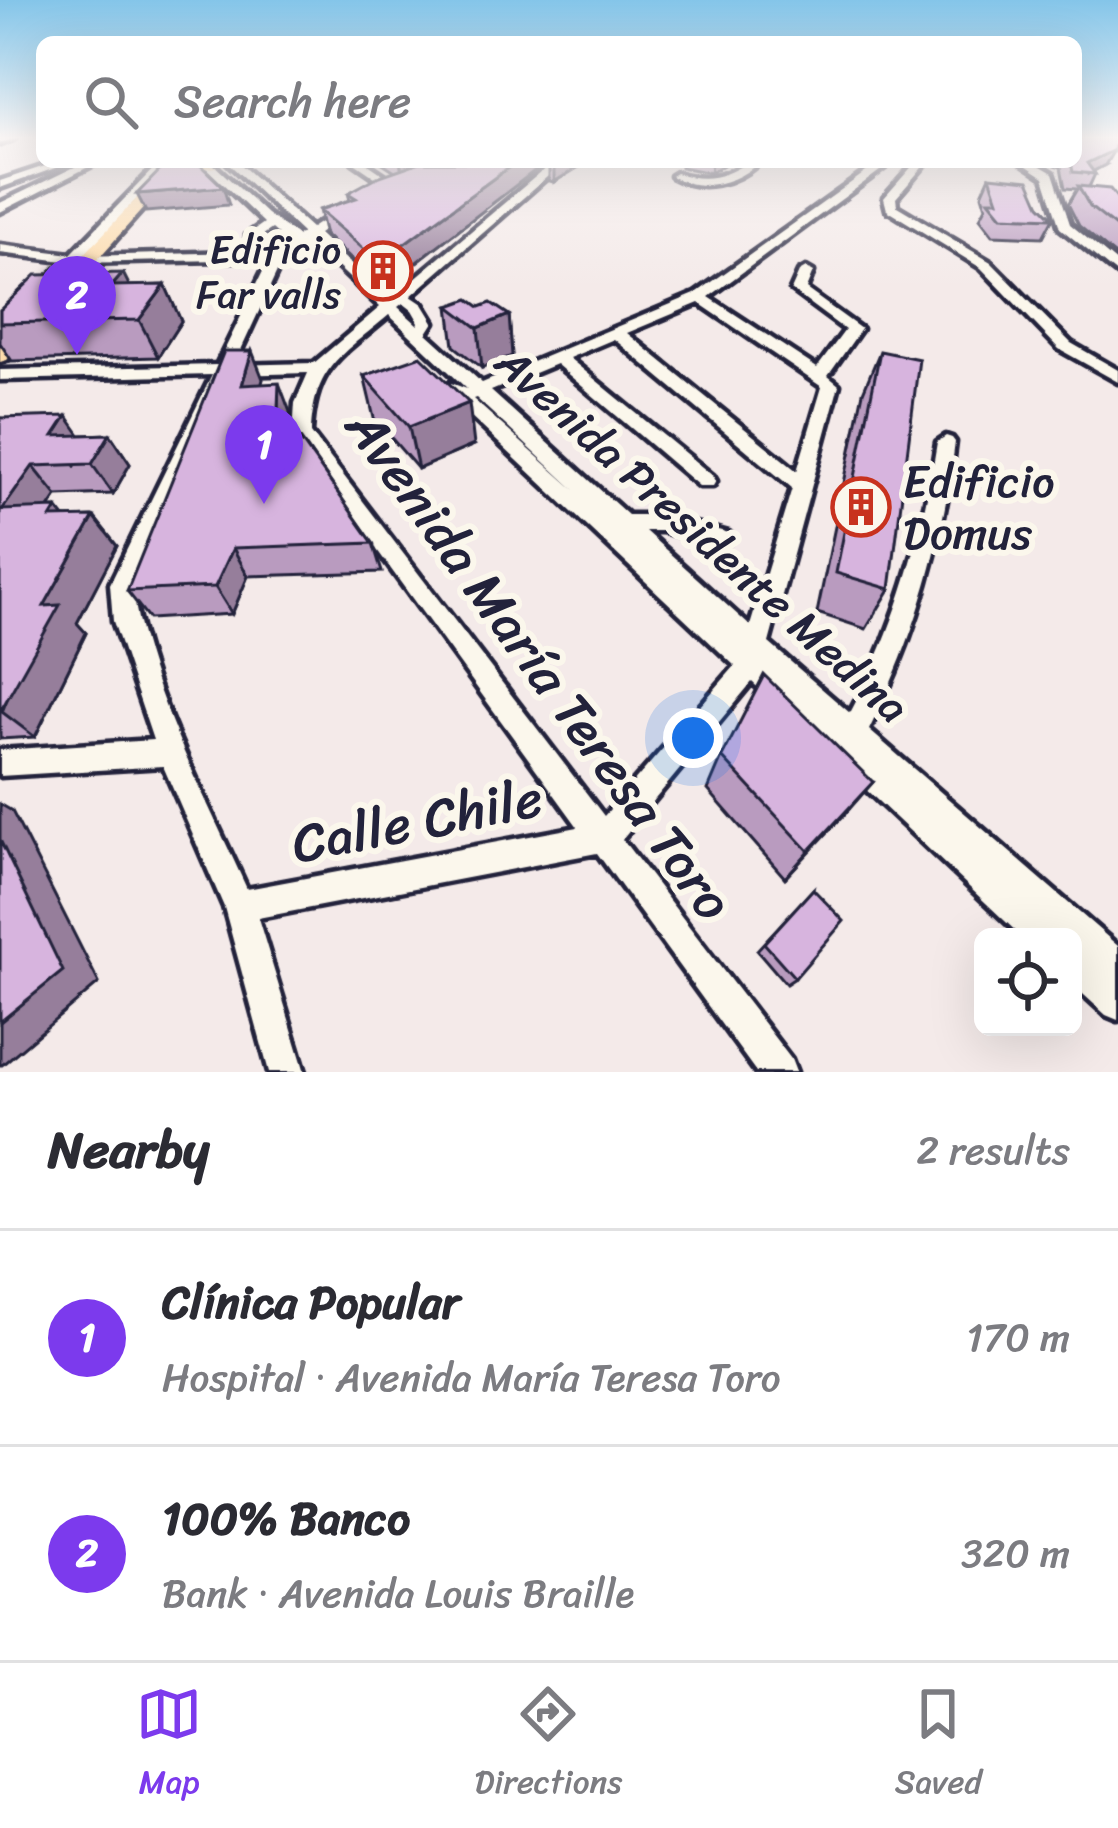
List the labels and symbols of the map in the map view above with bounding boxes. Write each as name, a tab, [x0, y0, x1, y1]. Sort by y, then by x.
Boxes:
place label: Edificio Far valls	[196, 215, 341, 329]
building icon: Edificio Far valls	[352, 240, 414, 302]
pin: 2	[38, 256, 116, 355]
street label: Avenida Presidente Medina	[475, 325, 929, 744]
street label: Avenida María Teresa Toro	[319, 386, 759, 942]
pin: 1	[225, 405, 303, 504]
place label: Edificio Domus	[903, 442, 1055, 574]
building icon: Edificio Domus	[830, 476, 892, 538]
your location	[663, 708, 723, 768]
street label: Calle Chile	[284, 750, 551, 892]

